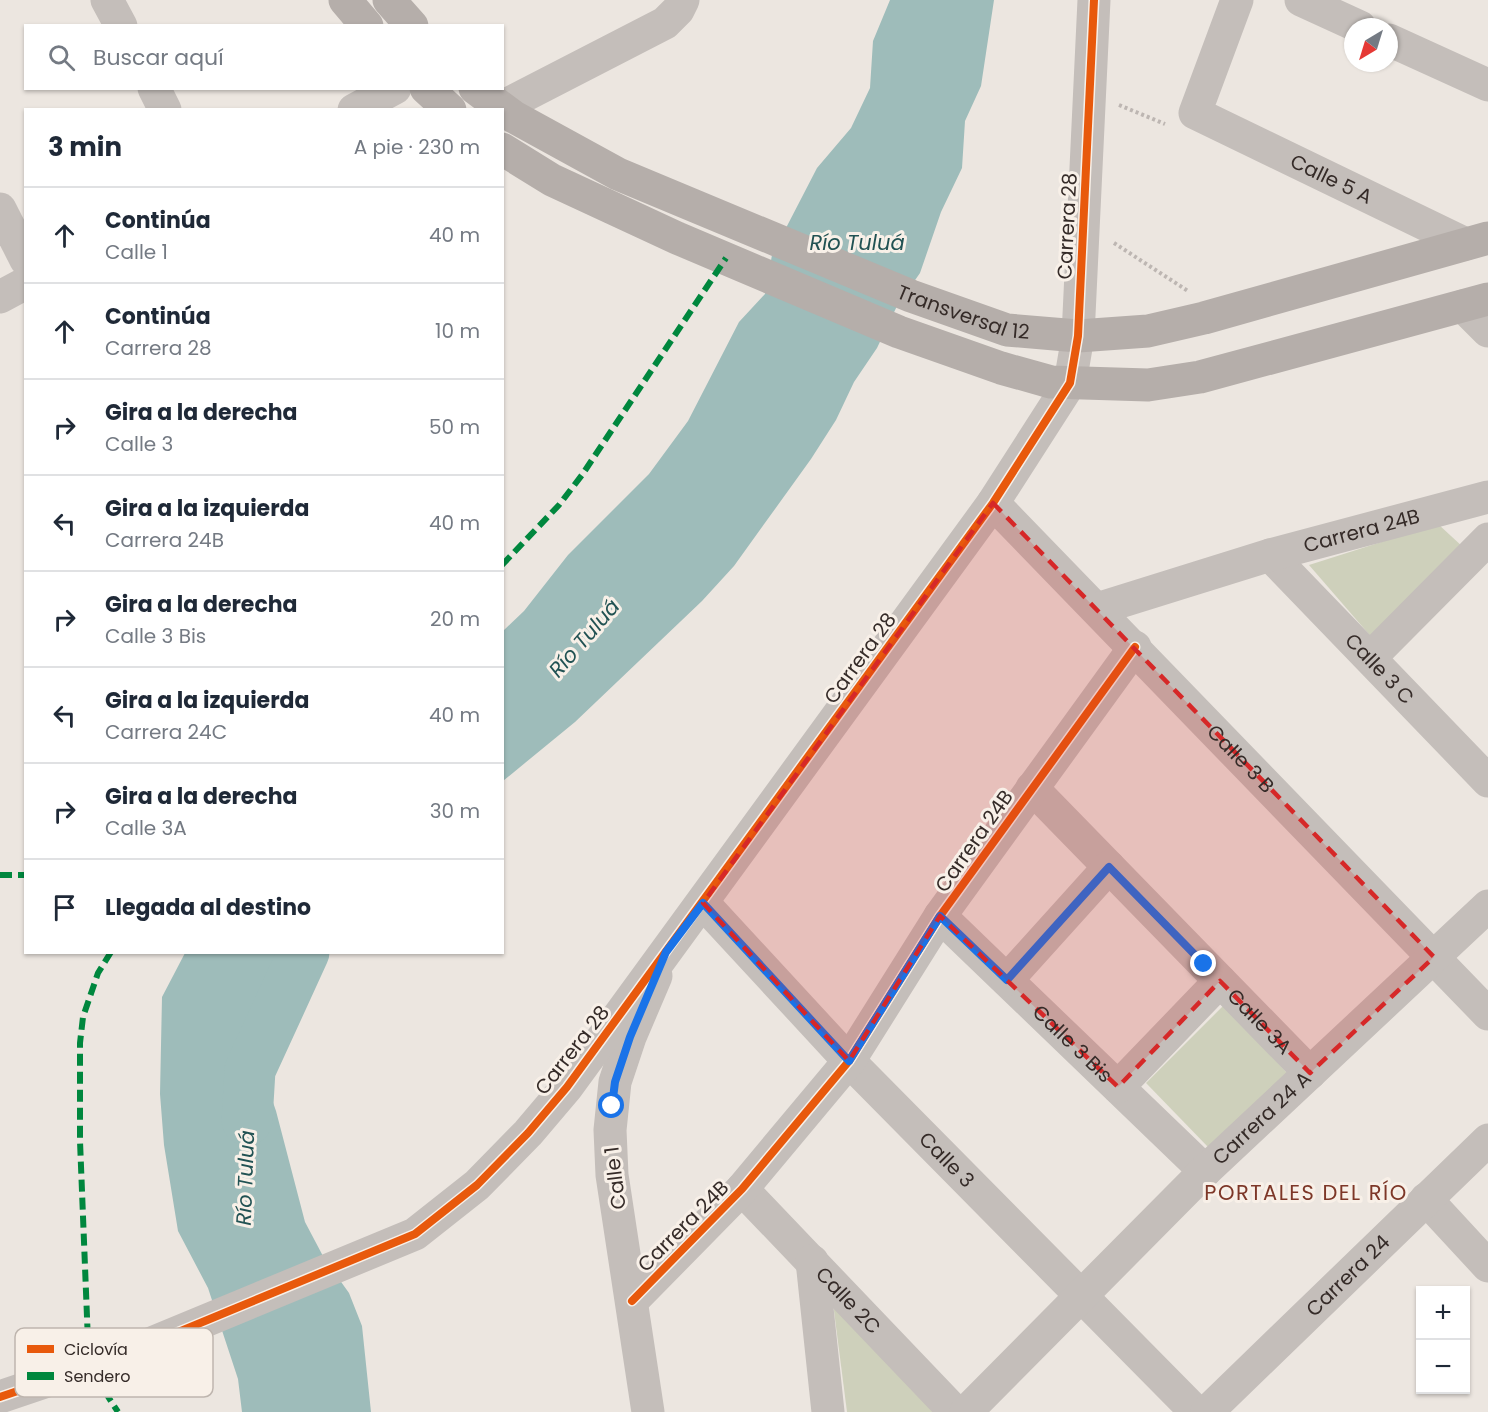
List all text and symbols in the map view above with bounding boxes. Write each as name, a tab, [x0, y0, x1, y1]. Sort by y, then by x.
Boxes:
north arrow	[1344, 18, 1398, 72]
search box	[24, 24, 504, 90]
icon: search	[45, 41, 78, 74]
text: Buscar aquí	[93, 42, 224, 73]
text: 3 min	[48, 129, 122, 165]
text: A pie · 230 m	[354, 133, 480, 161]
street label: Calle 5 A	[1286, 147, 1377, 211]
street label: Carrera 28	[1050, 172, 1084, 280]
text: Continúa	[105, 205, 211, 236]
icon: ahead	[48, 219, 81, 252]
text: 40 m	[429, 221, 480, 249]
water label: Río Tuluá	[809, 228, 905, 257]
text: Calle 1	[105, 238, 168, 266]
street label: Transversal 12	[893, 278, 1031, 346]
text: Continúa	[105, 301, 211, 332]
icon: ahead	[48, 315, 81, 348]
text: 10 m	[435, 317, 480, 345]
text: Carrera 28	[105, 334, 212, 362]
text: Gira a la derecha	[105, 397, 298, 428]
icon: right	[48, 411, 81, 444]
text: 50 m	[429, 413, 480, 441]
text: Calle 3	[105, 430, 173, 458]
text: Gira a la izquierda	[105, 493, 309, 524]
street label: Carrera 24B	[1300, 502, 1423, 559]
icon: left	[48, 507, 81, 540]
text: 40 m	[429, 509, 480, 537]
text: Carrera 24B	[105, 526, 224, 554]
text: Gira a la derecha	[105, 589, 298, 620]
water label: Río Tuluá	[542, 593, 626, 683]
icon: right	[48, 603, 81, 636]
text: 20 m	[430, 605, 480, 633]
street label: Carrera 28	[817, 607, 903, 709]
text: Calle 3 Bis	[105, 622, 206, 650]
street label: Calle 3 C	[1339, 627, 1421, 711]
text: Gira a la izquierda	[105, 685, 309, 716]
icon: left	[48, 699, 81, 732]
text: 40 m	[429, 701, 480, 729]
text: Carrera 24C	[105, 718, 227, 746]
street label: Calle 3 B	[1201, 718, 1281, 799]
text: Gira a la derecha	[105, 781, 298, 812]
street label: Carrera 24B	[928, 784, 1020, 898]
icon: right	[48, 795, 81, 828]
text: 30 m	[430, 797, 480, 825]
text: Calle 3A	[105, 814, 187, 842]
icon: arrive	[48, 891, 81, 924]
text: Llegada al destino	[105, 892, 311, 923]
route end	[1190, 950, 1216, 976]
street label: Calle 3A	[1221, 982, 1298, 1060]
street label: Calle 3 Bis	[1026, 998, 1119, 1089]
street label: Carrera 28	[528, 999, 616, 1101]
street label: Carrera 24 A	[1206, 1065, 1317, 1171]
route start	[598, 1092, 624, 1118]
street label: Calle 3	[913, 1126, 981, 1194]
water label: Río Tuluá	[229, 1130, 261, 1226]
street label: Calle 1	[597, 1145, 633, 1211]
street label: Carrera 24B	[631, 1174, 735, 1278]
district label: PORTALES DEL RÍO	[1204, 1178, 1408, 1207]
street label: Carrera 24	[1300, 1228, 1396, 1323]
street label: Calle 2C	[809, 1260, 887, 1340]
map controls	[1416, 1286, 1470, 1394]
button: +	[1416, 1286, 1470, 1340]
legend	[15, 1328, 213, 1397]
text: Ciclovía	[64, 1338, 128, 1361]
button: −	[1416, 1340, 1470, 1394]
text: Sendero	[64, 1365, 131, 1388]

